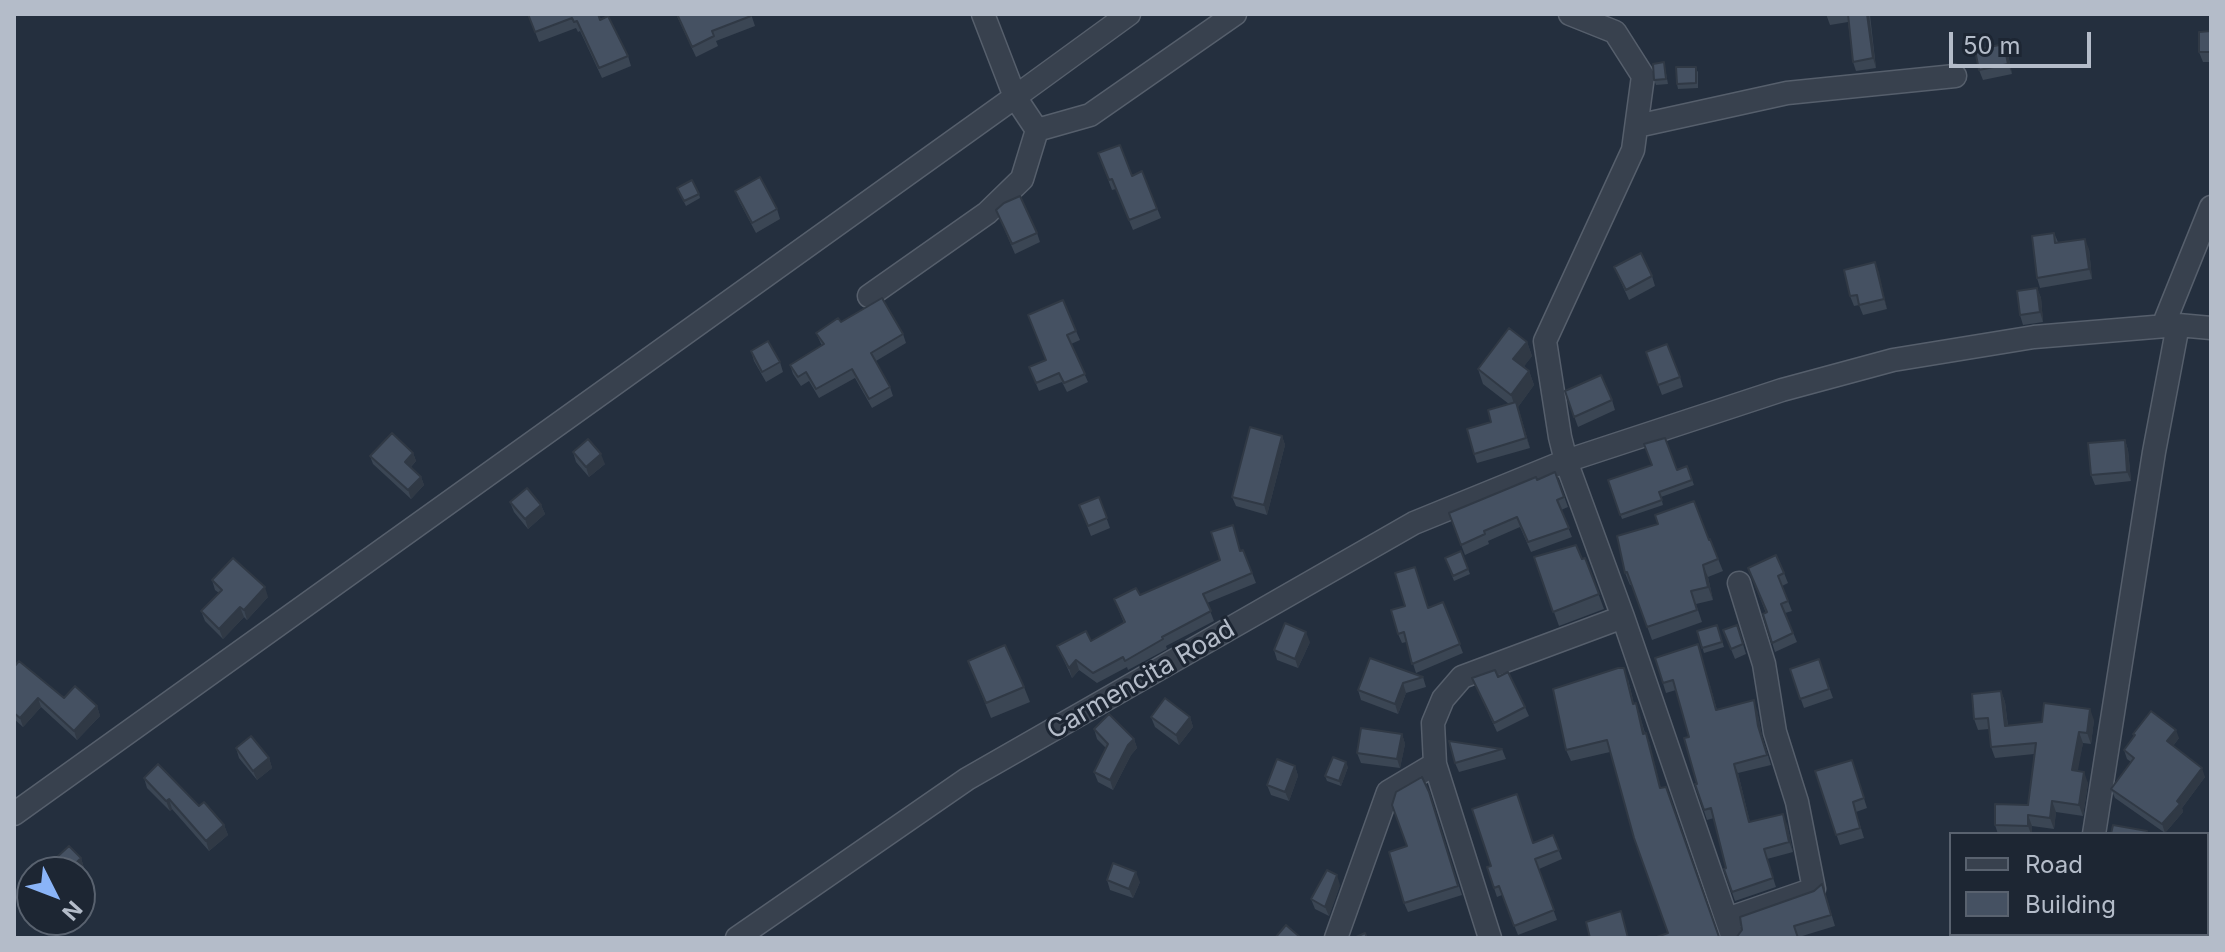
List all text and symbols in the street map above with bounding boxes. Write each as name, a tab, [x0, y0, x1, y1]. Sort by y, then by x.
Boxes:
scale bar	[1953, 16, 2095, 66]
text: 50 m	[1963, 31, 2021, 60]
street label: Carmencita Road	[1042, 614, 1240, 746]
legend	[1949, 832, 2209, 936]
text: Road	[2025, 850, 2083, 879]
north arrow	[16, 856, 96, 936]
text: Building	[2025, 890, 2116, 919]
text: N	[57, 896, 88, 926]

